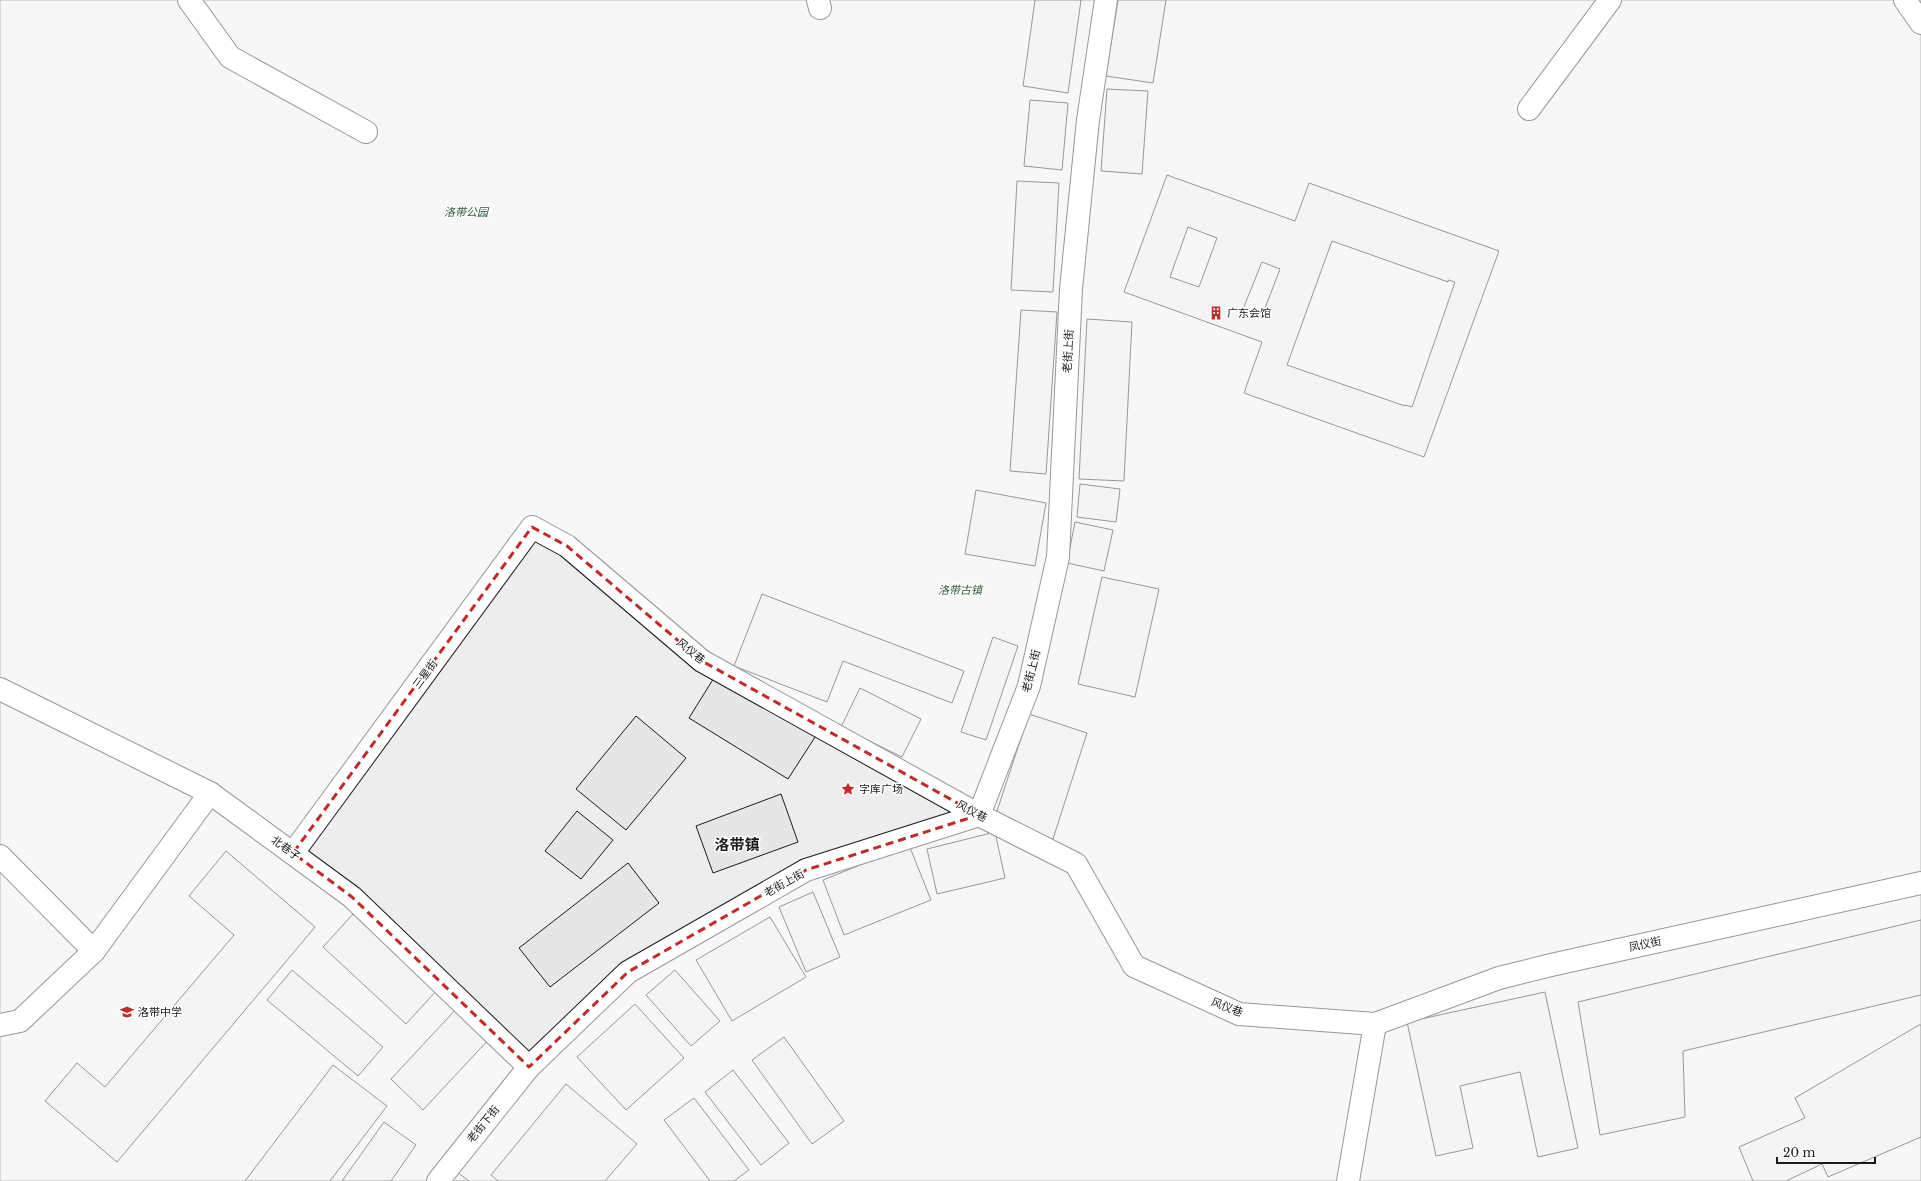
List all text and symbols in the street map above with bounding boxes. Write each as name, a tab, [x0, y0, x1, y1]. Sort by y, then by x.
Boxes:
park label: 洛带公园	[444, 205, 490, 219]
building icon: 广东会馆	[1208, 305, 1224, 321]
place label: 广东会馆	[1227, 306, 1271, 320]
street label: 老街上街	[1060, 329, 1076, 373]
park label: 洛带古镇	[938, 583, 984, 597]
street label: 风仪巷	[674, 635, 708, 667]
street label: 老街上街	[1019, 648, 1043, 694]
street label: 三星街	[410, 657, 440, 691]
place icon: 字库广场	[840, 781, 856, 797]
place label: 字库广场	[859, 782, 903, 796]
street label: 风仪巷	[954, 797, 990, 825]
street label: 北巷子	[269, 833, 303, 863]
district label: 洛带镇	[714, 835, 760, 854]
street label: 老街上街	[761, 866, 807, 900]
street label: 凤仪街	[1627, 934, 1663, 954]
street label: 风仪巷	[1209, 995, 1245, 1019]
school or university icon: 洛带中学	[119, 1004, 135, 1020]
place label: 洛带中学	[138, 1005, 182, 1019]
street label: 老街下街	[464, 1102, 502, 1146]
scale bar	[1777, 1139, 1875, 1165]
text: 20 m	[1783, 1145, 1815, 1160]

